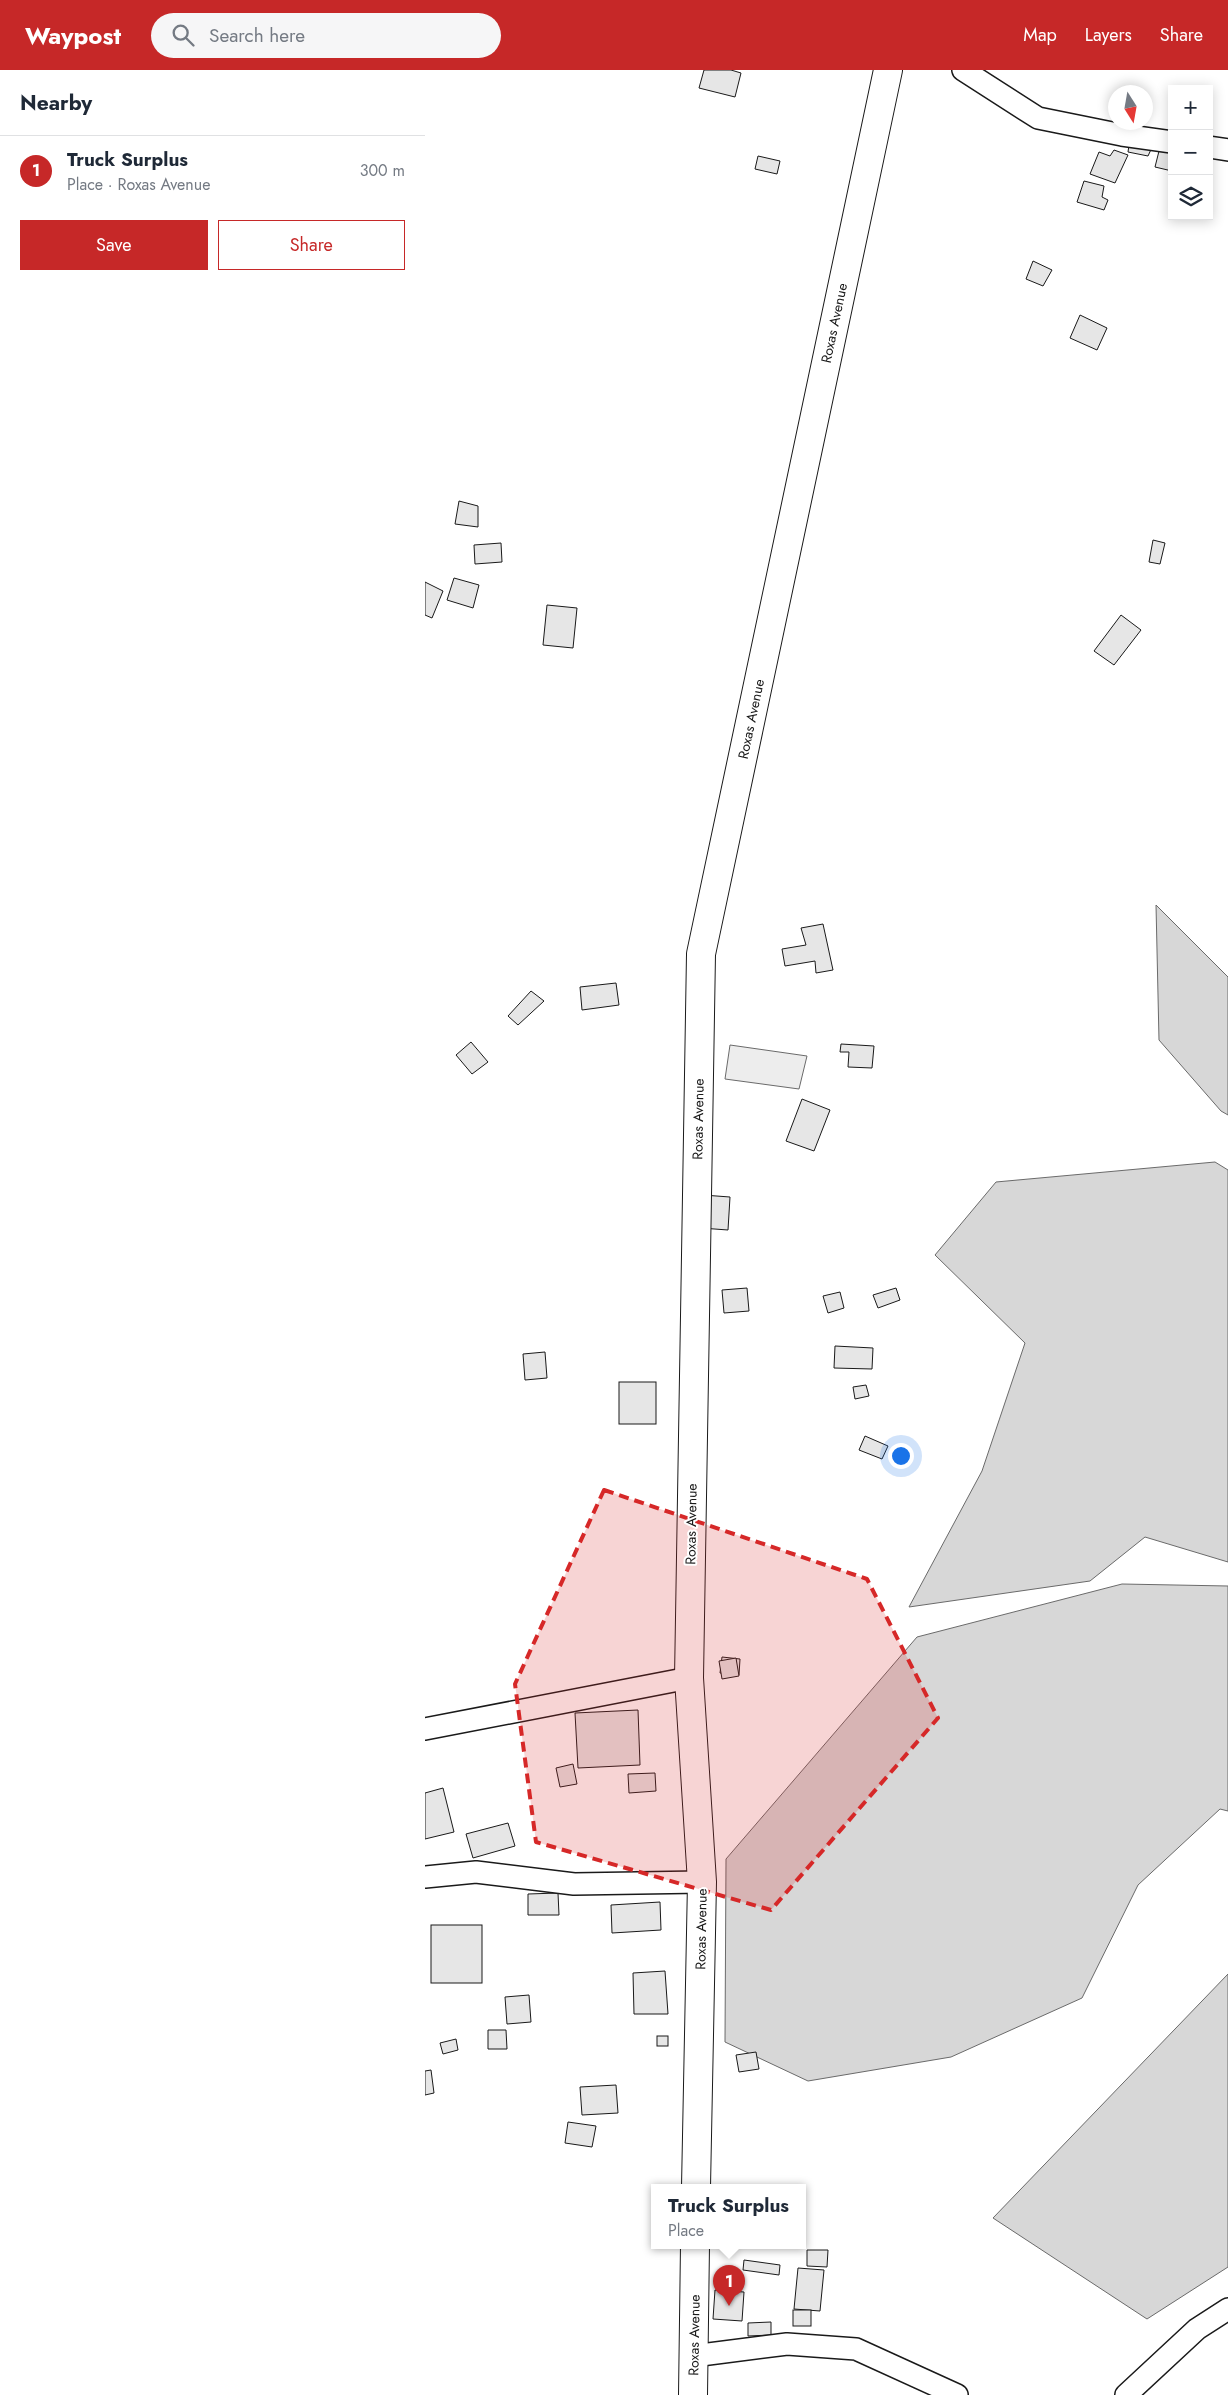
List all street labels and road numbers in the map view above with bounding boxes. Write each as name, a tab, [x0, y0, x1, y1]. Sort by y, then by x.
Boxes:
street label: Roxas Avenue	[816, 281, 852, 365]
street label: Roxas Avenue	[733, 677, 769, 761]
street label: Roxas Avenue	[687, 1078, 709, 1160]
street label: Roxas Avenue	[680, 1483, 702, 1565]
street label: Roxas Avenue	[690, 1888, 712, 1970]
street label: Roxas Avenue	[683, 2294, 705, 2376]

